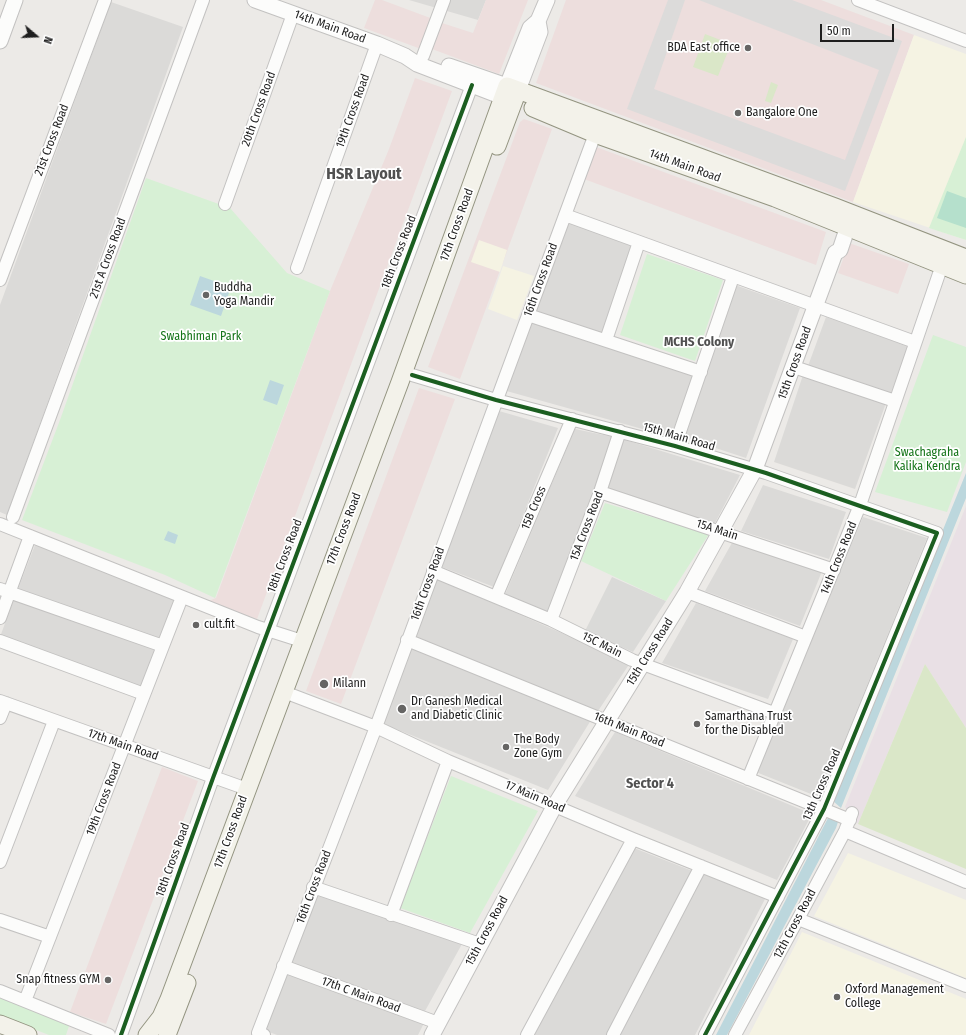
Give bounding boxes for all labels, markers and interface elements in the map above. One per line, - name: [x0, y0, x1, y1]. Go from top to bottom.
- street label: 14th Main Road: [292, 7, 368, 47]
- north arrow: [16, 16, 56, 56]
- scale bar: [822, 16, 896, 42]
- text: 50 m: [827, 24, 851, 38]
- text: N: [41, 35, 55, 45]
- place label: BDA East office: [667, 41, 740, 55]
- marker: BDA East office: [743, 43, 753, 53]
- street label: 20th Cross Road: [239, 70, 279, 148]
- street label: 19th Cross Road: [333, 72, 373, 150]
- street label: 21st Cross Road: [32, 102, 72, 178]
- place label: Bangalore One: [746, 106, 818, 120]
- marker: Bangalore One: [733, 108, 743, 118]
- street label: 14th Main Road: [647, 146, 723, 186]
- district label: HSR Layout: [326, 165, 402, 185]
- street label: 17th Cross Road: [437, 187, 477, 263]
- street label: 18th Cross Road: [378, 213, 420, 291]
- street label: 21st A Cross Road: [87, 216, 129, 300]
- street label: 16th Cross Road: [521, 241, 561, 319]
- place label: Buddha Yoga Mandir: [214, 281, 274, 309]
- marker: Buddha Yoga Mandir: [201, 290, 211, 300]
- street label: 15th Cross Road: [775, 324, 815, 402]
- park label: Swabhiman Park: [161, 330, 241, 344]
- district label: MCHS Colony: [664, 334, 734, 350]
- street label: 15th Main Road: [641, 420, 717, 454]
- park label: Swachagraha Kalika Kendra: [894, 446, 960, 474]
- street label: 15B Cross: [518, 484, 550, 532]
- street label: 15A Cross Road: [567, 489, 607, 563]
- street label: 17th Cross Road: [324, 491, 364, 567]
- street label: 15A Main: [694, 516, 740, 544]
- street label: 18th Cross Road: [264, 517, 306, 595]
- street label: 14th Cross Road: [818, 519, 860, 597]
- street label: 16th Cross Road: [408, 545, 448, 623]
- street label: 15th Cross Road: [623, 616, 677, 688]
- place label: cult.fit: [204, 618, 235, 632]
- marker: cult.fit: [191, 620, 201, 630]
- street label: 15C Main: [580, 629, 624, 661]
- place label: Milann: [333, 677, 366, 691]
- marker: Milann: [318, 678, 330, 690]
- place label: Dr Ganesh Medical and Diabetic Clinic: [411, 695, 502, 723]
- marker: Dr Ganesh Medical and Diabetic Clinic: [396, 703, 408, 715]
- street label: 16th Main Road: [591, 709, 667, 751]
- place label: Samarthana Trust for the Disabled: [705, 710, 792, 738]
- marker: Samarthana Trust for the Disabled: [692, 719, 702, 729]
- street label: 17th Main Road: [86, 726, 160, 764]
- place label: The Body Zone Gym: [514, 733, 562, 761]
- marker: The Body Zone Gym: [501, 742, 511, 752]
- street label: 13th Cross Road: [800, 747, 844, 823]
- street label: 19th Cross Road: [83, 760, 125, 838]
- district label: Sector 4: [626, 776, 674, 792]
- street label: 17 Main Road: [503, 778, 567, 816]
- street label: 17th Cross Road: [211, 794, 251, 870]
- street label: 18th Cross Road: [153, 821, 193, 899]
- street label: 16th Cross Road: [293, 848, 335, 926]
- street label: 12th Cross Road: [771, 887, 819, 961]
- street label: 15th Cross Road: [463, 894, 511, 968]
- place label: Snap fitness GYM: [16, 973, 100, 987]
- street label: 17th C Main Road: [320, 974, 402, 1016]
- marker: Snap fitness GYM: [103, 975, 113, 985]
- place label: Oxford Management College: [845, 983, 944, 1011]
- marker: Oxford Management College: [832, 992, 842, 1002]

